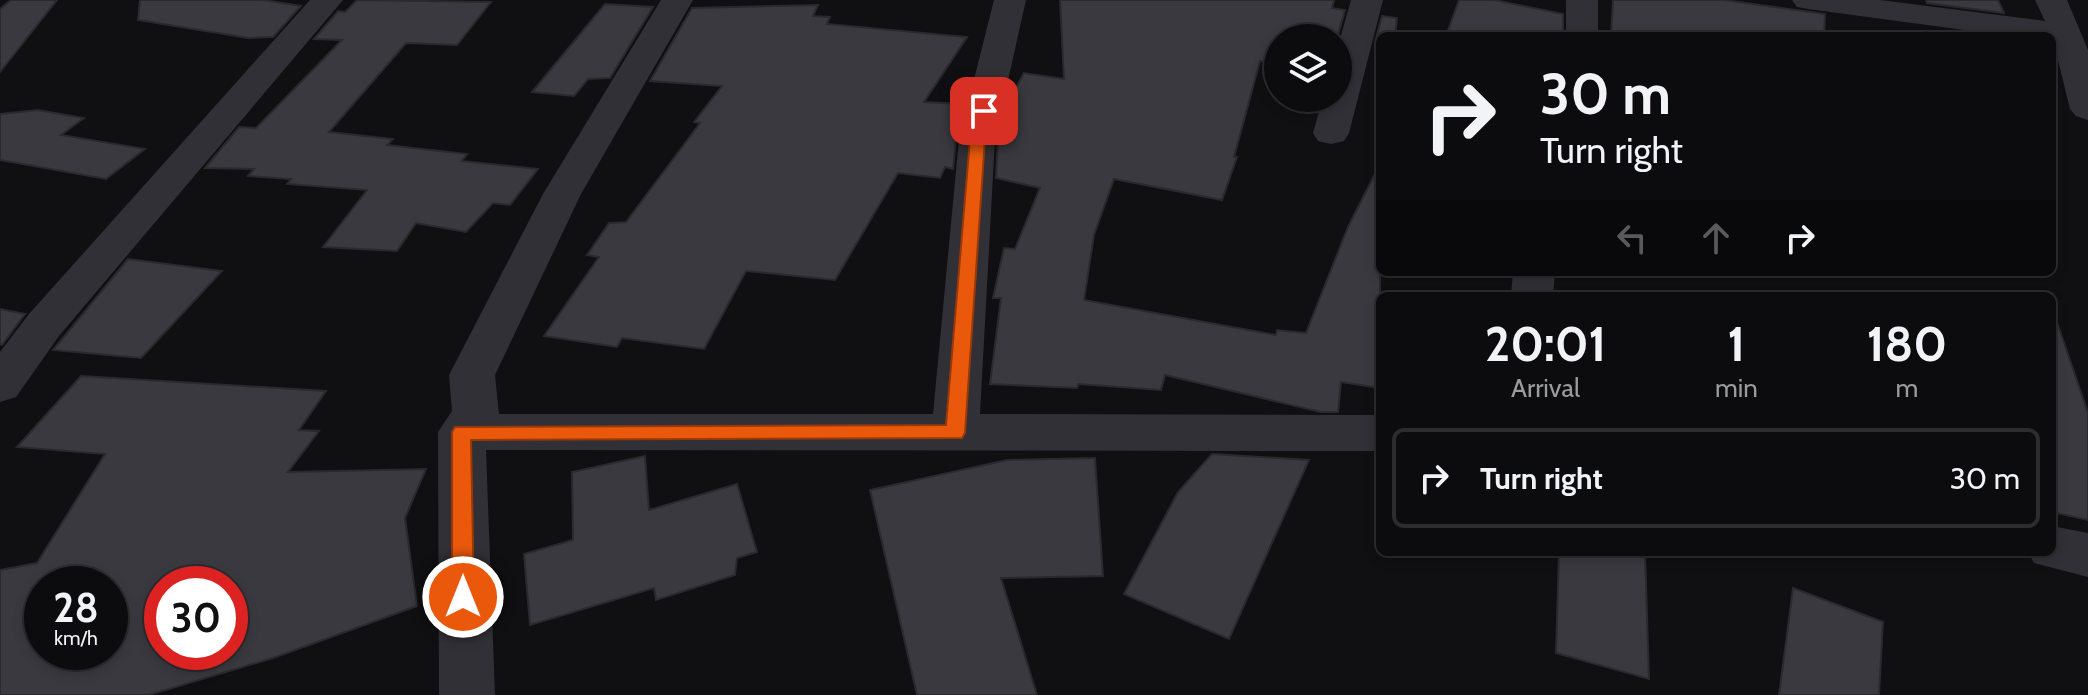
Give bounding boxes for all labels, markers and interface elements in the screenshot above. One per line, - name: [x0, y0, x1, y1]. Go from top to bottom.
- map controls: [1264, 24, 1352, 112]
- button: layers: [1264, 24, 1352, 112]
- text: 30 m: [1540, 60, 1671, 128]
- icon: right: [1408, 64, 1512, 168]
- pin: [950, 77, 1018, 145]
- icon: arrive: [962, 89, 1006, 133]
- text: Turn right: [1540, 128, 1683, 172]
- icon: left: [1610, 216, 1654, 260]
- icon: ahead: [1694, 216, 1738, 260]
- icon: right: [1778, 216, 1822, 260]
- text: 20:01: [1485, 315, 1606, 373]
- text: 1: [1728, 315, 1745, 373]
- text: 180: [1867, 315, 1947, 373]
- text: Arrival: [1511, 372, 1580, 404]
- text: min: [1715, 372, 1758, 404]
- text: m: [1896, 372, 1918, 404]
- icon: right: [1412, 456, 1456, 500]
- text: Turn right: [1480, 460, 1603, 497]
- text: 30 m: [1950, 460, 2020, 497]
- position arrow: [421, 555, 505, 639]
- speed limit sign: 30: [144, 566, 248, 670]
- text: 28: [53, 583, 99, 632]
- text: km/h: [54, 626, 98, 650]

